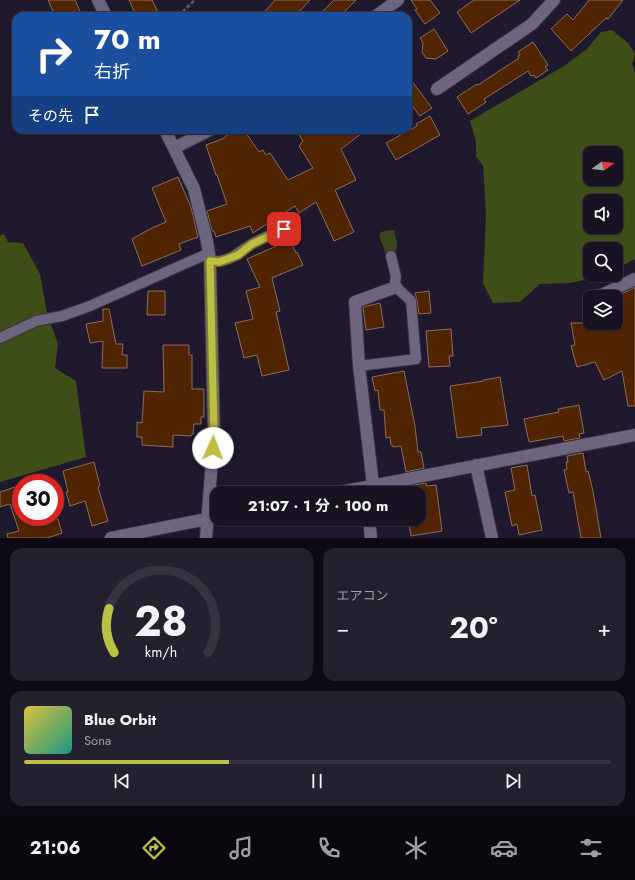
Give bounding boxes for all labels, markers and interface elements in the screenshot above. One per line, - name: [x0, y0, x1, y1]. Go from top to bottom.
- text: 70 m: [94, 19, 161, 60]
- icon: right: [28, 28, 80, 80]
- text: 右折: [94, 59, 130, 85]
- icon: arrive: [81, 104, 103, 126]
- text: その先: [28, 105, 73, 127]
- north arrow: [583, 146, 623, 186]
- map controls: [583, 146, 623, 330]
- button: sound: [583, 194, 623, 234]
- pin: [267, 212, 301, 246]
- icon: arrive: [273, 218, 295, 240]
- button: search: [583, 242, 623, 282]
- button: layers: [583, 290, 623, 330]
- position arrow: [192, 427, 234, 469]
- speed limit sign: 30: [12, 474, 64, 526]
- text: 21:07 · 1 分 · 100 m: [248, 495, 388, 517]
- text: エアコン: [337, 586, 389, 605]
- text: 28: [135, 590, 188, 651]
- text: 20°: [449, 606, 498, 649]
- text: −: [337, 612, 349, 644]
- text: +: [597, 612, 611, 644]
- text: km/h: [145, 641, 177, 661]
- text: Blue Orbit: [84, 709, 156, 731]
- text: Sona: [84, 731, 111, 750]
- icon: previous: [111, 770, 133, 792]
- icon: pause: [306, 770, 328, 792]
- icon: next: [502, 770, 524, 792]
- icon: directions: [140, 834, 168, 862]
- icon: music: [227, 834, 255, 862]
- icon: phone: [315, 834, 343, 862]
- icon: climate: [402, 834, 430, 862]
- icon: car: [490, 834, 518, 862]
- icon: filters: [577, 834, 605, 862]
- text: 21:06: [30, 835, 80, 861]

